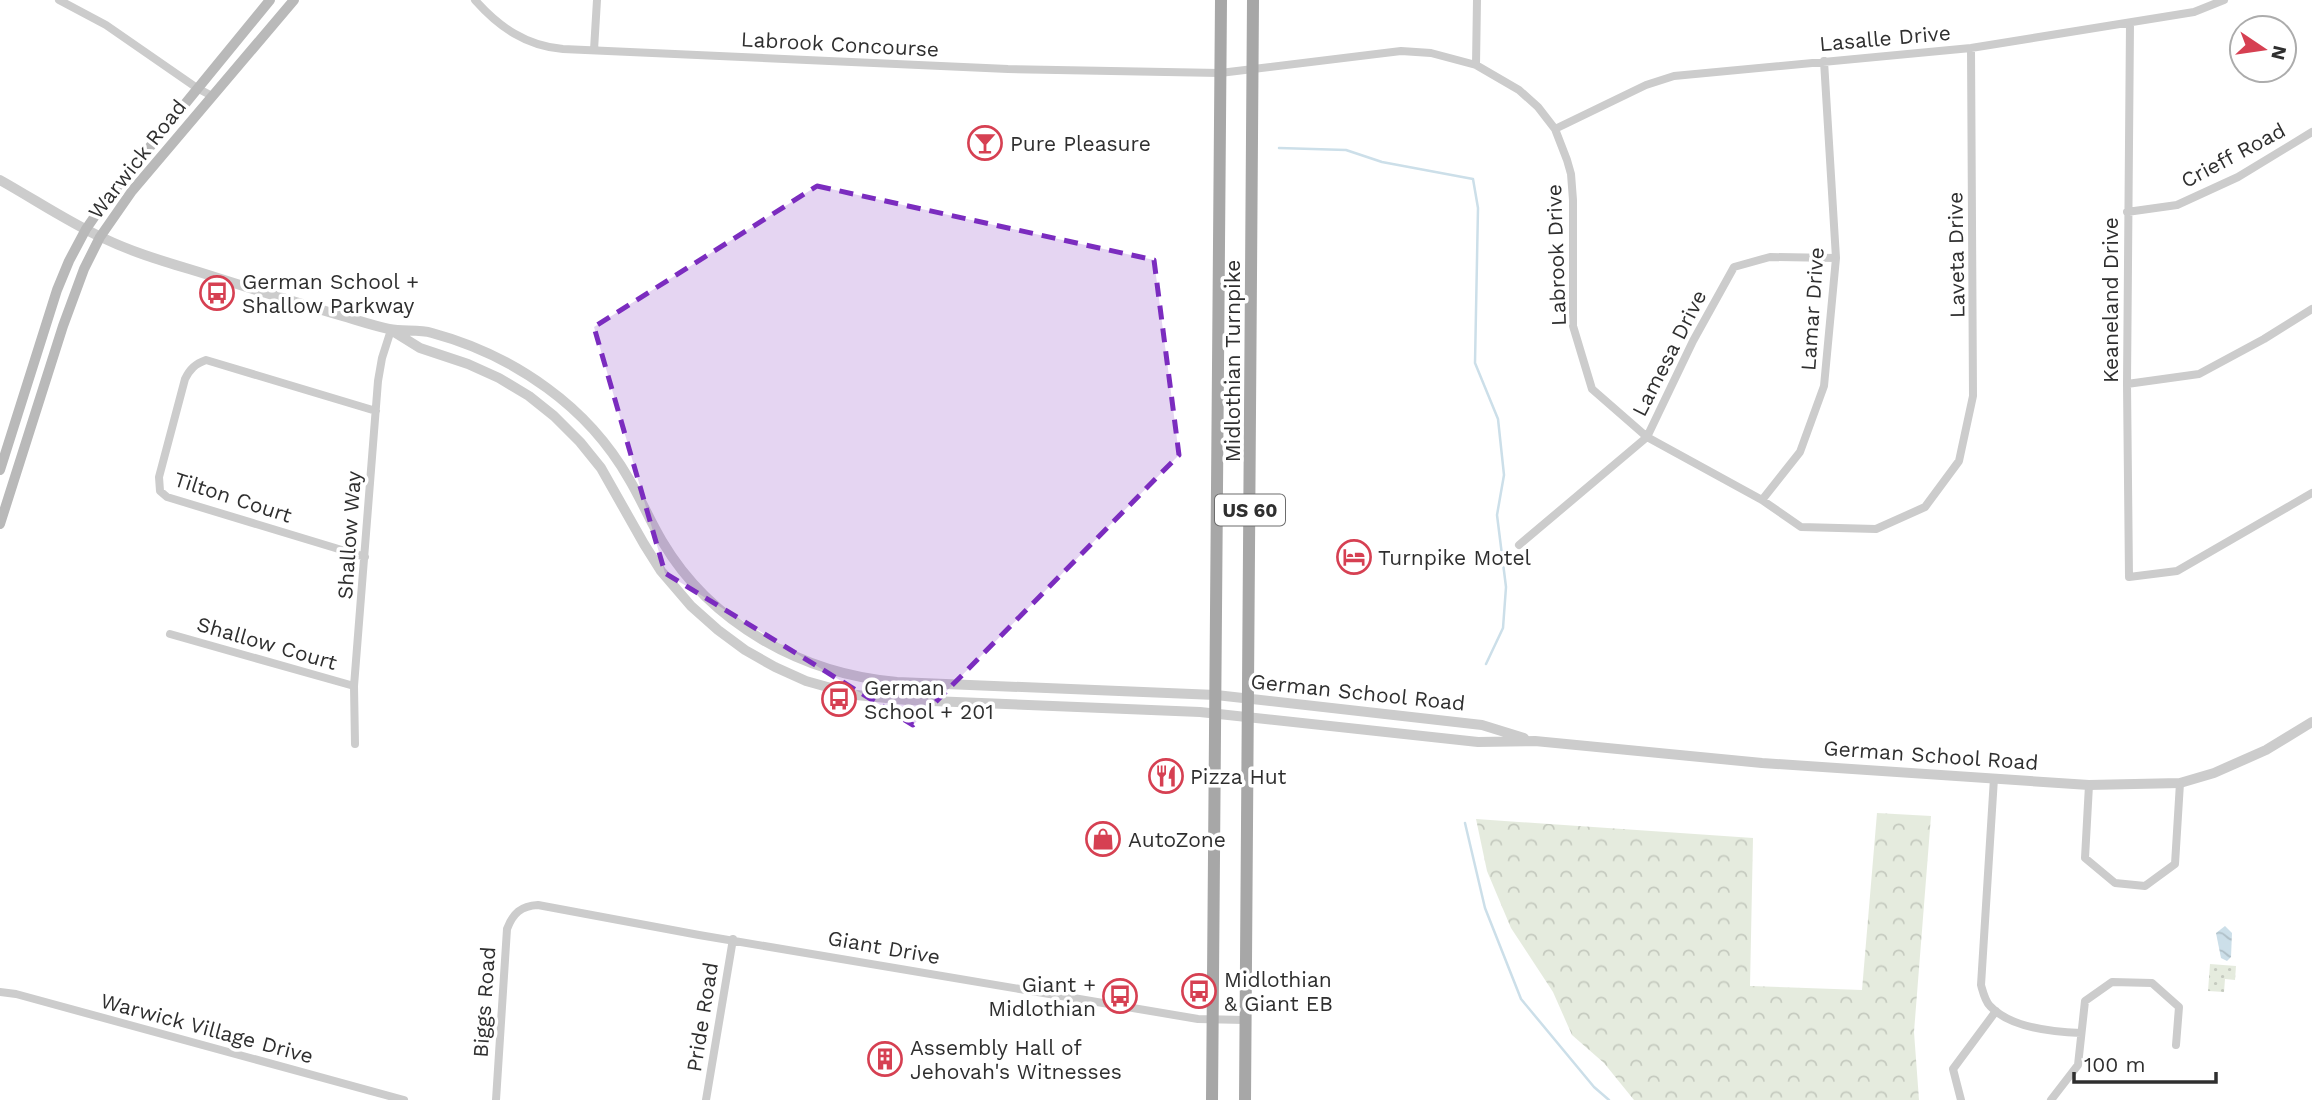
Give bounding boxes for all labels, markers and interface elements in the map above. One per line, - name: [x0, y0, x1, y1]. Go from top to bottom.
- north arrow: [2228, 14, 2298, 84]
- street label: Lasalle Drive: [1818, 20, 1952, 56]
- street label: Labrook Concourse: [740, 26, 940, 62]
- text: N: [2266, 43, 2292, 62]
- street label: Warwick Road: [83, 94, 191, 224]
- street label: Crieff Road: [2177, 117, 2289, 193]
- bar icon: Pure Pleasure: [966, 124, 1004, 162]
- place label: Pure Pleasure: [1010, 131, 1151, 156]
- street label: Labrook Drive: [1541, 184, 1571, 326]
- street label: Laveta Drive: [1942, 192, 1970, 318]
- street label: Keaneland Drive: [2098, 217, 2123, 383]
- street label: Lamar Drive: [1795, 246, 1829, 372]
- street label: Midlothian Turnpike: [1220, 260, 1245, 462]
- place label: German School + Shallow Parkway: [242, 269, 419, 318]
- bus stop icon: German School + Shallow Parkway: [198, 274, 236, 312]
- street label: Lamesa Drive: [1626, 286, 1712, 420]
- street label: Tilton Court: [171, 466, 295, 528]
- street label: Shallow Way: [332, 470, 366, 600]
- road number: US 60: [1215, 495, 1285, 526]
- hotel icon: Turnpike Motel: [1335, 538, 1373, 576]
- place label: Turnpike Motel: [1378, 545, 1531, 570]
- street label: Shallow Court: [194, 611, 340, 675]
- street label: German School Road: [1250, 668, 1466, 716]
- place label: German School + 201: [864, 675, 994, 724]
- bus stop icon: German School + 201: [820, 680, 858, 718]
- street label: German School Road: [1823, 735, 2039, 775]
- restaurant icon: Pizza Hut: [1147, 757, 1185, 795]
- place label: Pizza Hut: [1190, 764, 1287, 789]
- shop icon: AutoZone: [1084, 820, 1122, 858]
- place label: AutoZone: [1128, 827, 1226, 852]
- street label: Giant Drive: [826, 925, 942, 969]
- street label: Biggs Road: [468, 946, 500, 1058]
- street label: Pride Road: [681, 960, 723, 1074]
- place label: Midlothian & Giant EB: [1224, 967, 1333, 1016]
- place label: Giant + Midlothian: [988, 972, 1096, 1021]
- bus stop icon: Midlothian & Giant EB: [1180, 972, 1218, 1010]
- bus stop icon: Giant + Midlothian: [1101, 977, 1139, 1015]
- street label: Warwick Village Drive: [98, 988, 316, 1068]
- place label: Assembly Hall of Jehovah's Witnesses: [910, 1035, 1122, 1084]
- building icon: Assembly Hall of Jehovah's Witnesses: [866, 1040, 904, 1078]
- scale bar: [2074, 1040, 2216, 1084]
- text: 100 m: [2084, 1052, 2146, 1077]

